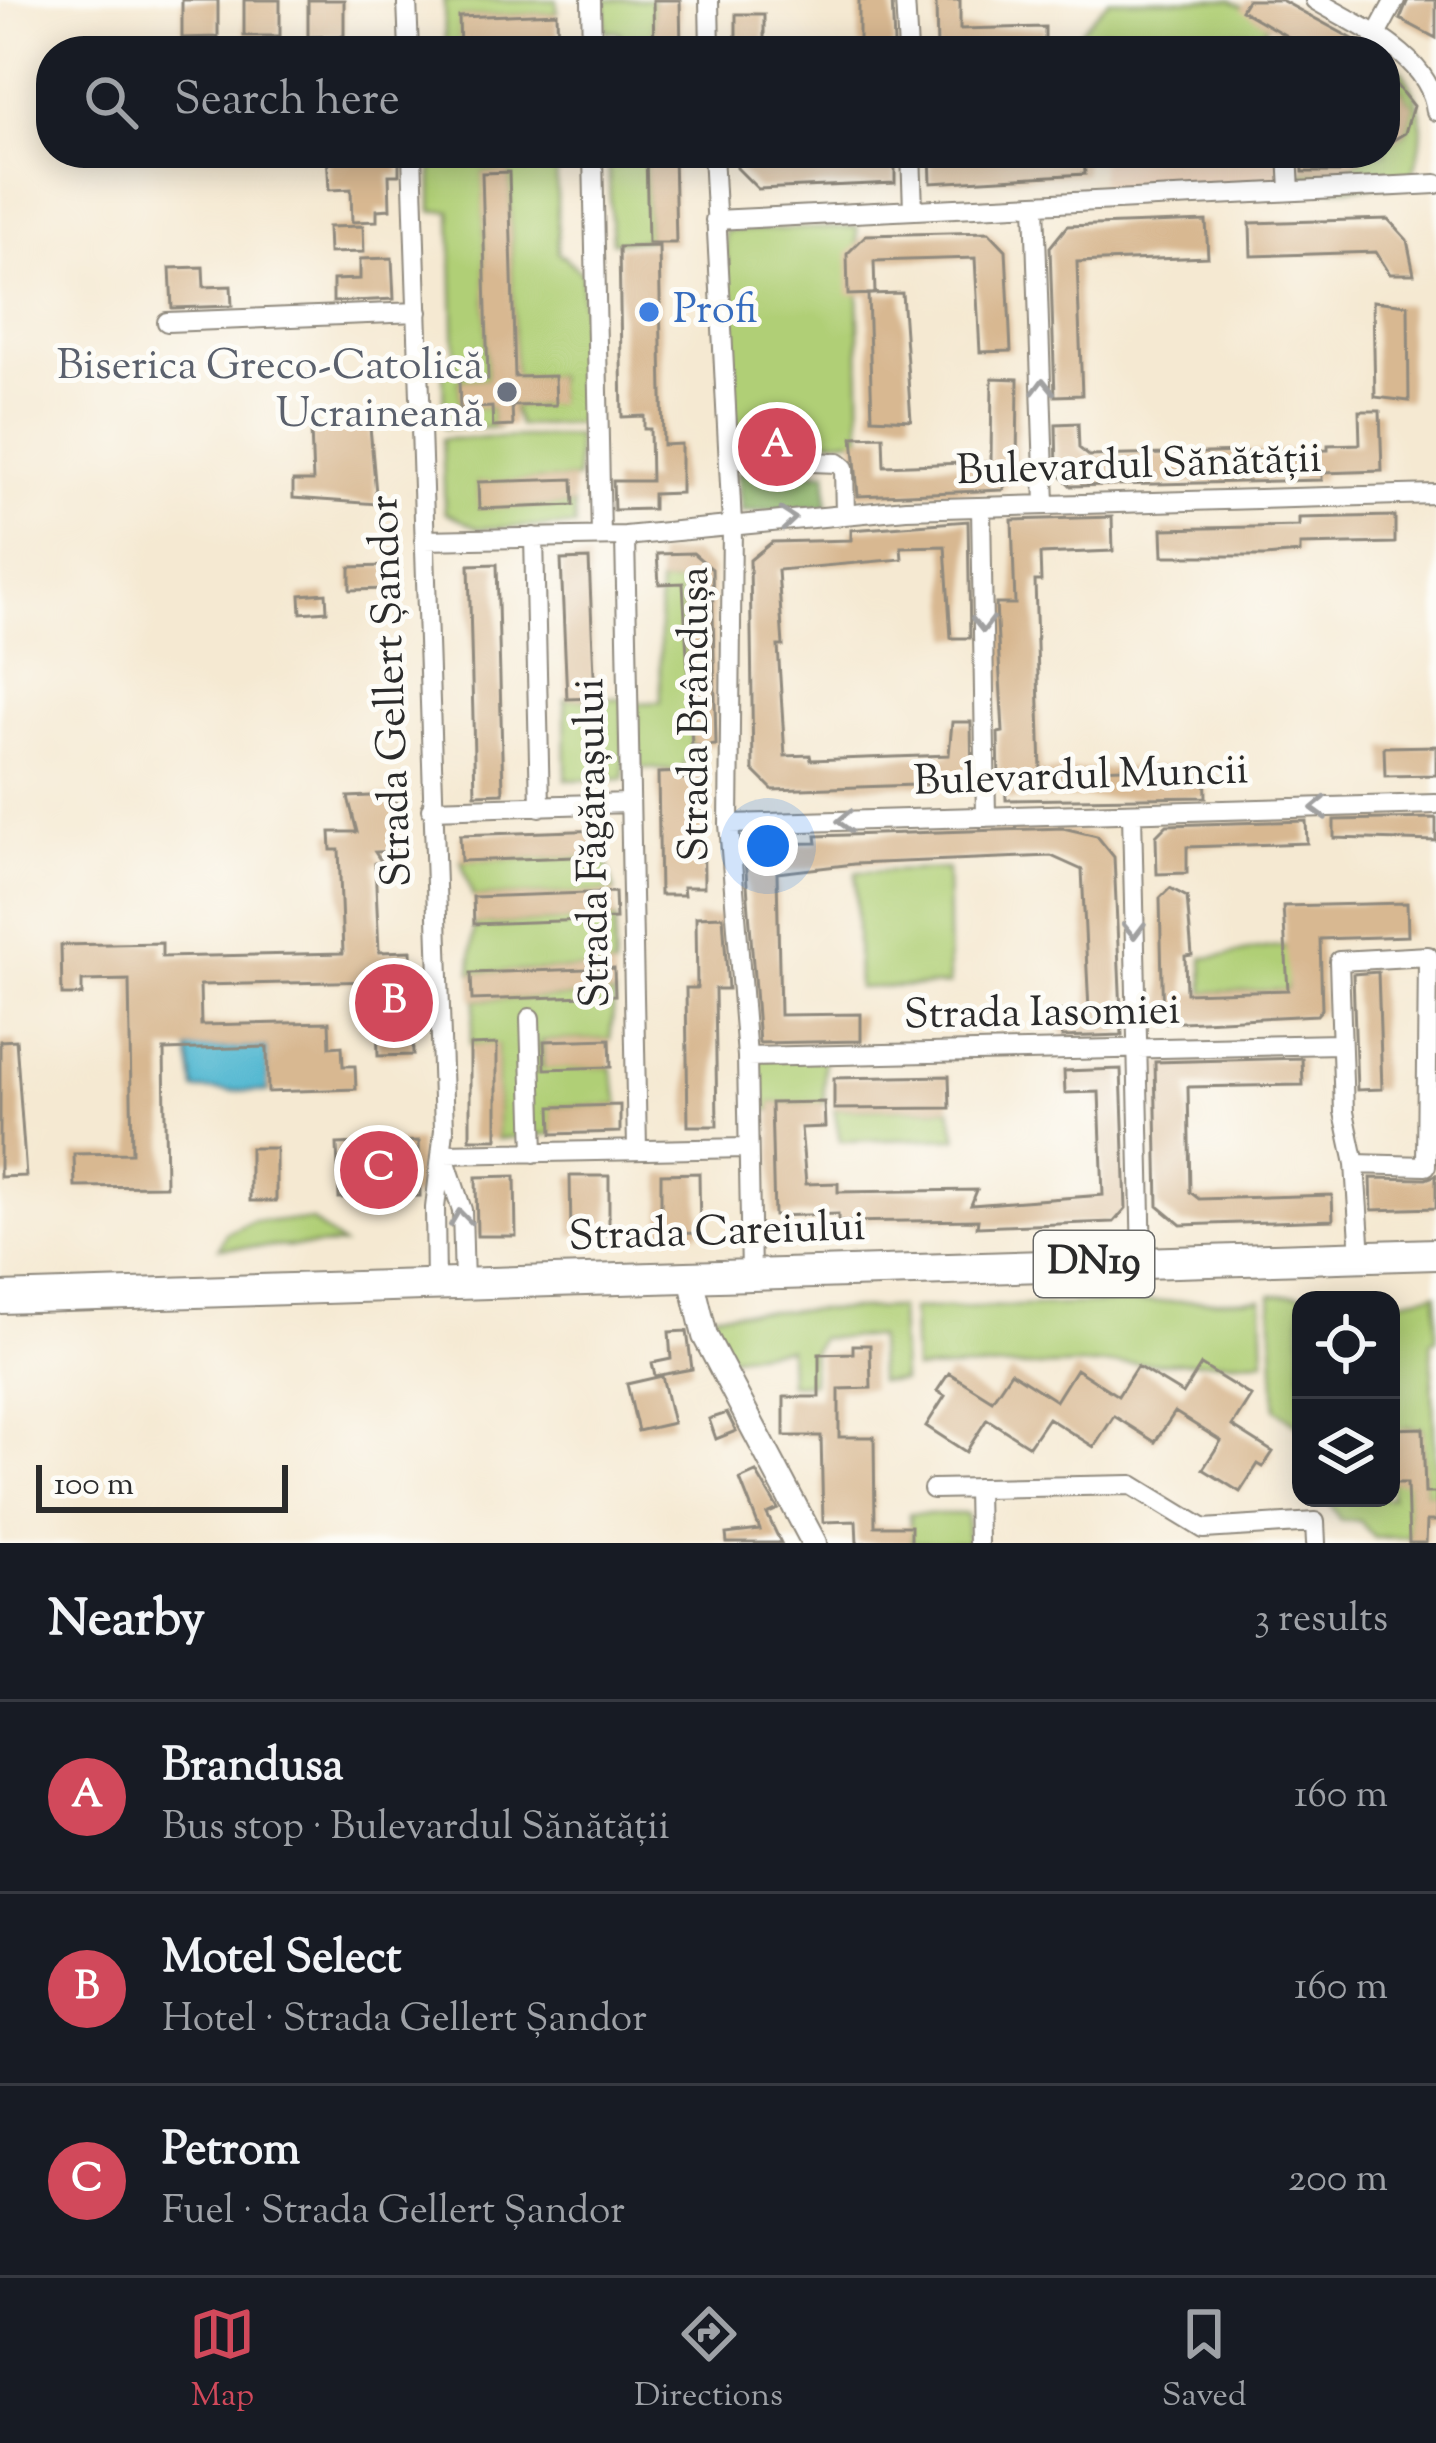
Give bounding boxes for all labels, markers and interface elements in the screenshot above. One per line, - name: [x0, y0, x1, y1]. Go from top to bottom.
- search box: [36, 36, 1400, 168]
- icon: search: [78, 69, 144, 135]
- text: Search here: [174, 70, 400, 135]
- place label: Profi: [673, 282, 758, 342]
- marker: Profi: [636, 299, 662, 325]
- place label: Biserica Greco-Catolică Ucraineană: [57, 338, 483, 446]
- one-way arrow: [1030, 377, 1056, 396]
- marker: Biserica Greco-Catolică Ucraineană: [494, 379, 520, 405]
- pin: A: [738, 402, 816, 492]
- street label: Bulevardul Sănătății: [955, 431, 1323, 503]
- street label: Strada Gellert Șandor: [356, 494, 430, 888]
- one-way arrow: [779, 507, 798, 532]
- street label: Strada Brândușa: [667, 566, 727, 862]
- one-way arrow: [970, 616, 996, 634]
- street label: Strada Făgărașului: [562, 678, 628, 1008]
- street label: Bulevardul Muncii: [913, 742, 1249, 814]
- one-way arrow: [1309, 794, 1328, 820]
- one-way arrow: [835, 808, 854, 834]
- your location: [738, 816, 798, 876]
- one-way arrow: [1121, 921, 1147, 940]
- pin: B: [355, 958, 433, 1048]
- street label: Strada Iasomiei: [903, 983, 1181, 1047]
- pin: C: [340, 1125, 418, 1215]
- street label: Strada Careiului: [568, 1199, 866, 1269]
- one-way arrow: [448, 1208, 474, 1228]
- road number: DN19: [1034, 1231, 1154, 1297]
- map controls: [1292, 1291, 1400, 1507]
- button: locate: [1292, 1291, 1400, 1399]
- button: layers: [1292, 1399, 1400, 1507]
- scale bar: [36, 1459, 288, 1512]
- text: 100 m: [54, 1462, 134, 1510]
- text: Nearby: [48, 1585, 205, 1658]
- text: 3 results: [1254, 1593, 1388, 1649]
- text: Brandusa: [162, 1736, 343, 1801]
- text: A: [71, 1769, 103, 1825]
- text: 160 m: [1294, 1769, 1388, 1825]
- text: Bus stop · Bulevardul Sănătății: [162, 1801, 670, 1857]
- text: Motel Select: [162, 1928, 402, 1993]
- text: B: [75, 1961, 99, 2017]
- text: 160 m: [1294, 1961, 1388, 2017]
- text: Hotel · Strada Gellert Șandor: [162, 1993, 647, 2049]
- text: Petrom: [162, 2120, 300, 2185]
- text: C: [71, 2153, 103, 2209]
- text: 200 m: [1288, 2153, 1388, 2209]
- text: Fuel · Strada Gellert Șandor: [162, 2185, 625, 2241]
- tab: Map: [189, 2301, 255, 2421]
- tab: Directions: [634, 2301, 783, 2421]
- tab: Saved: [1162, 2301, 1247, 2421]

